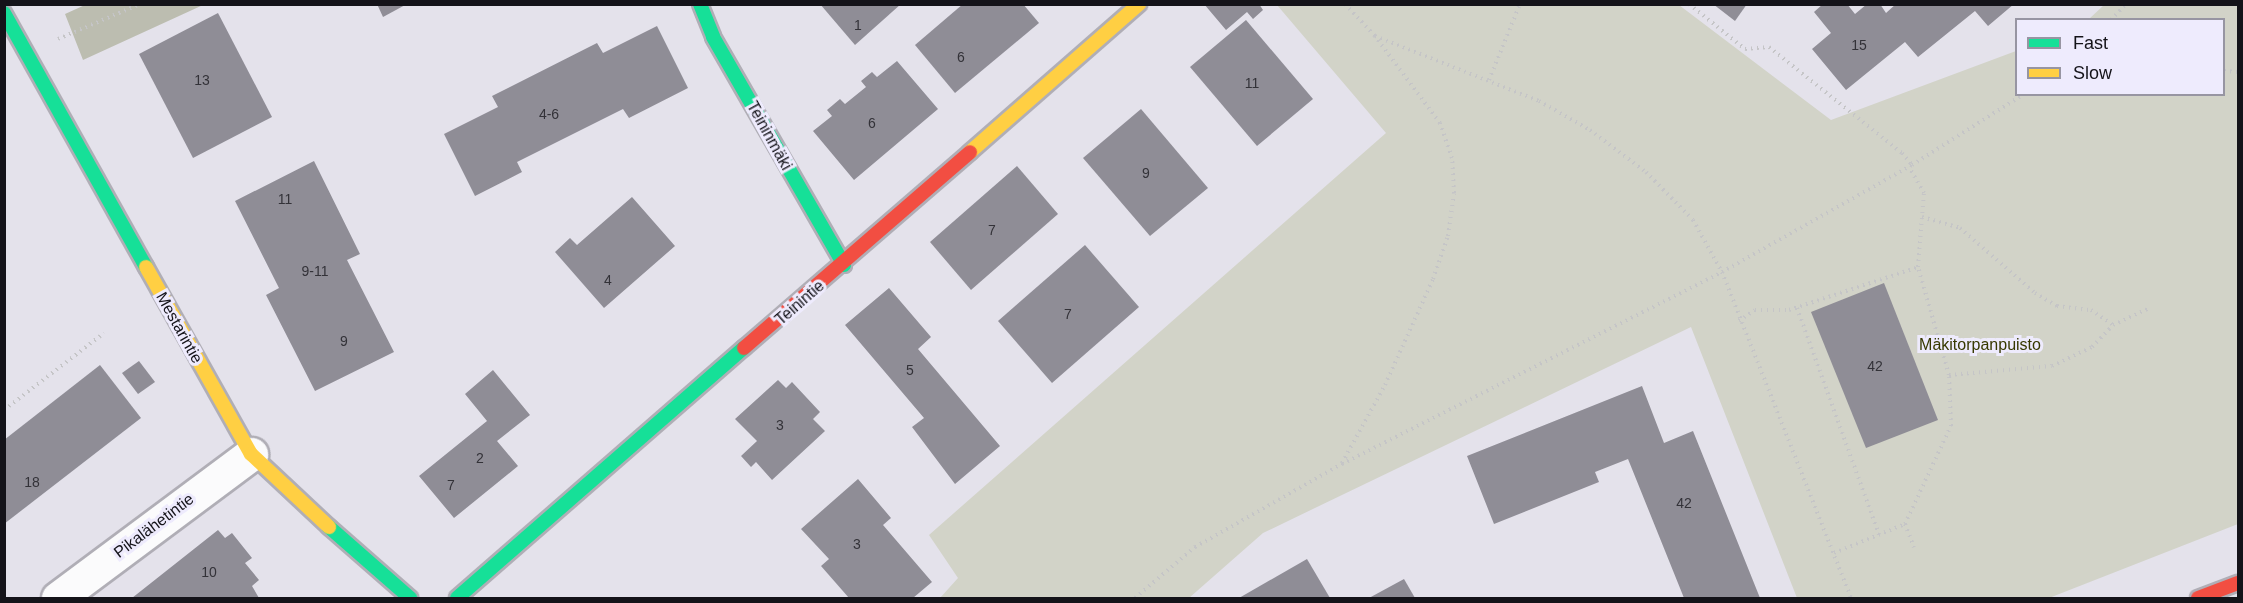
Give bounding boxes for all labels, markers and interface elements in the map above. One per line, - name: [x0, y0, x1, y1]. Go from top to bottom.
- house number: 1: [854, 17, 862, 33]
- legend: [2015, 18, 2225, 96]
- text: Fast: [2073, 33, 2108, 53]
- house number: 15: [1851, 37, 1867, 53]
- house number: 6: [957, 49, 965, 65]
- text: Slow: [2073, 63, 2112, 83]
- house number: 13: [194, 72, 210, 88]
- house number: 11: [1245, 75, 1259, 91]
- street label: Teininmäki: [742, 98, 796, 174]
- house number: 4-6: [539, 106, 559, 122]
- house number: 6: [868, 115, 876, 131]
- house number: 9: [1142, 165, 1150, 181]
- house number: 11: [278, 191, 292, 207]
- house number: 7: [988, 222, 996, 238]
- house number: 9-11: [302, 263, 328, 279]
- house number: 4: [604, 272, 612, 288]
- street label: Teinintie: [772, 276, 828, 330]
- street label: Mestarintie: [152, 289, 206, 367]
- house number: 7: [1064, 306, 1072, 322]
- house number: 9: [340, 333, 348, 349]
- park label: Mäkitorpanpuisto: [1919, 335, 2041, 355]
- house number: 42: [1867, 358, 1883, 374]
- house number: 5: [906, 362, 914, 378]
- house number: 3: [776, 417, 784, 433]
- house number: 2: [476, 450, 484, 466]
- house number: 18: [24, 474, 40, 490]
- house number: 7: [447, 477, 455, 493]
- street label: Pikalähetintie: [110, 490, 198, 562]
- house number: 42: [1676, 495, 1692, 511]
- house number: 3: [853, 536, 861, 552]
- house number: 10: [201, 564, 217, 580]

